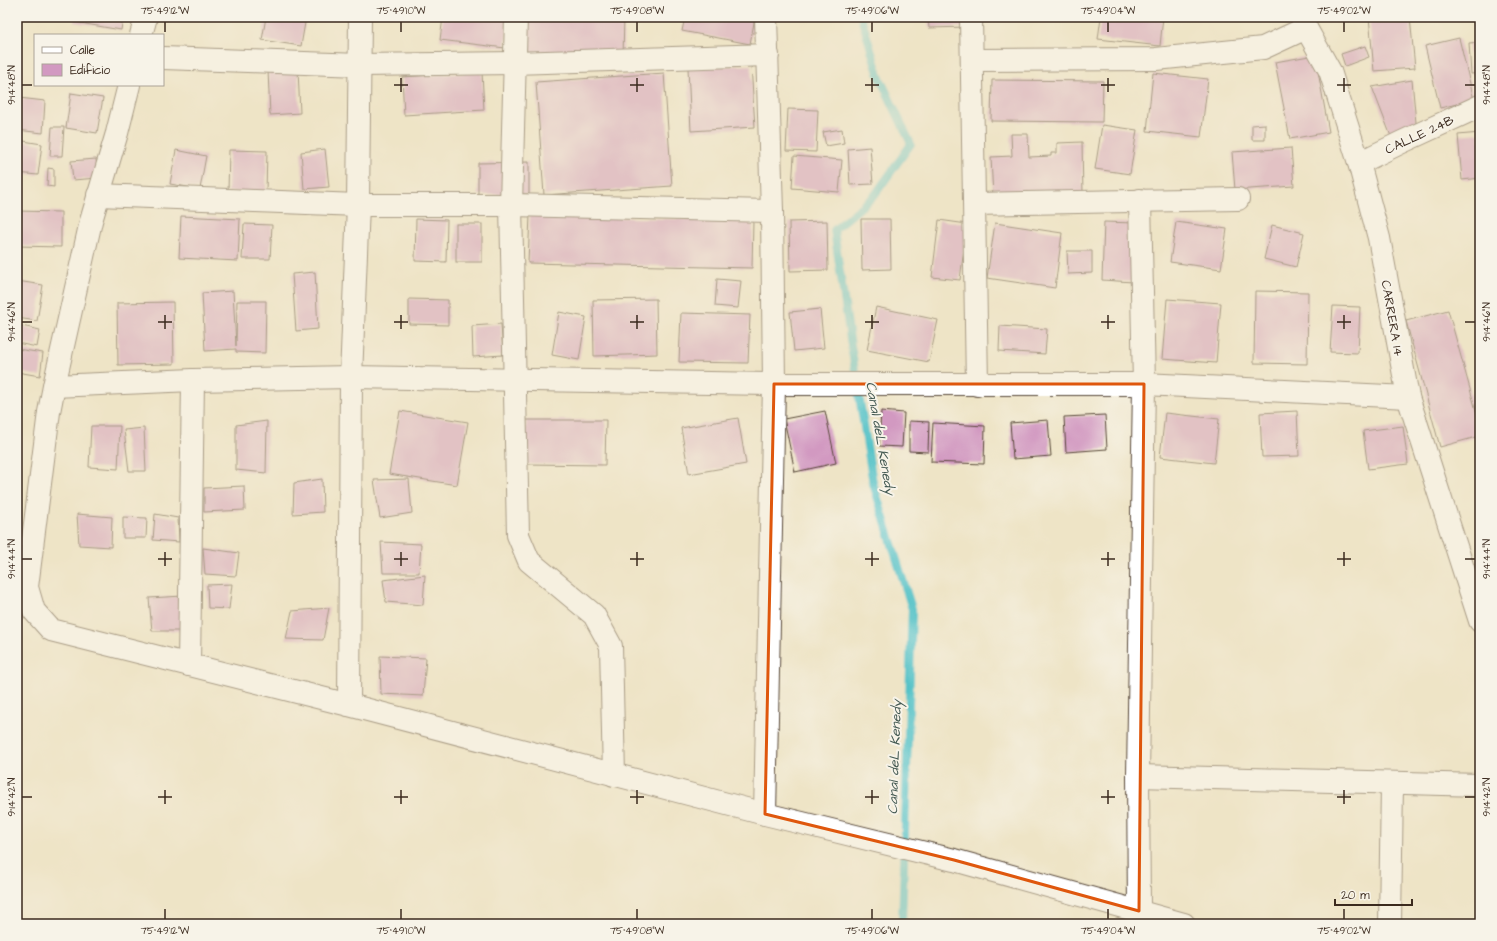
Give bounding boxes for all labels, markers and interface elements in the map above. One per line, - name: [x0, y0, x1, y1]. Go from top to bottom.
- text: 75°49'12"W: [141, 4, 190, 18]
- text: 75°49'10"W: [377, 4, 426, 18]
- text: 75°49'08"W: [610, 4, 665, 18]
- text: 75°49'06"W: [845, 4, 900, 18]
- text: 75°49'04"W: [1081, 4, 1136, 18]
- text: 75°49'02"W: [1317, 4, 1371, 18]
- legend: [34, 34, 164, 86]
- text: Calle: [70, 42, 95, 59]
- text: Edificio: [70, 62, 110, 79]
- text: 9°14'48"N: [5, 65, 19, 105]
- text: 9°14'48"N: [1480, 65, 1494, 105]
- street label: CALLE 24B: [1382, 111, 1457, 159]
- street label: CARRERA 14: [1376, 279, 1408, 358]
- text: 9°14'46"N: [5, 302, 19, 342]
- text: 9°14'46"N: [1480, 302, 1494, 342]
- water label: Canal deL Kenedy: [860, 380, 900, 498]
- text: 9°14'44"N: [5, 539, 19, 579]
- text: 9°14'44"N: [1480, 539, 1494, 579]
- water label: Canal deL Kenedy: [883, 698, 907, 815]
- text: 9°14'42"N: [5, 778, 19, 816]
- text: 9°14'42"N: [1480, 778, 1494, 816]
- scale bar: [1335, 881, 1412, 907]
- text: 20 m: [1341, 887, 1370, 904]
- text: 75°49'12"W: [141, 924, 190, 938]
- text: 75°49'10"W: [377, 924, 426, 938]
- text: 75°49'08"W: [610, 924, 665, 938]
- text: 75°49'06"W: [845, 924, 900, 938]
- text: 75°49'04"W: [1081, 924, 1136, 938]
- text: 75°49'02"W: [1317, 924, 1371, 938]

